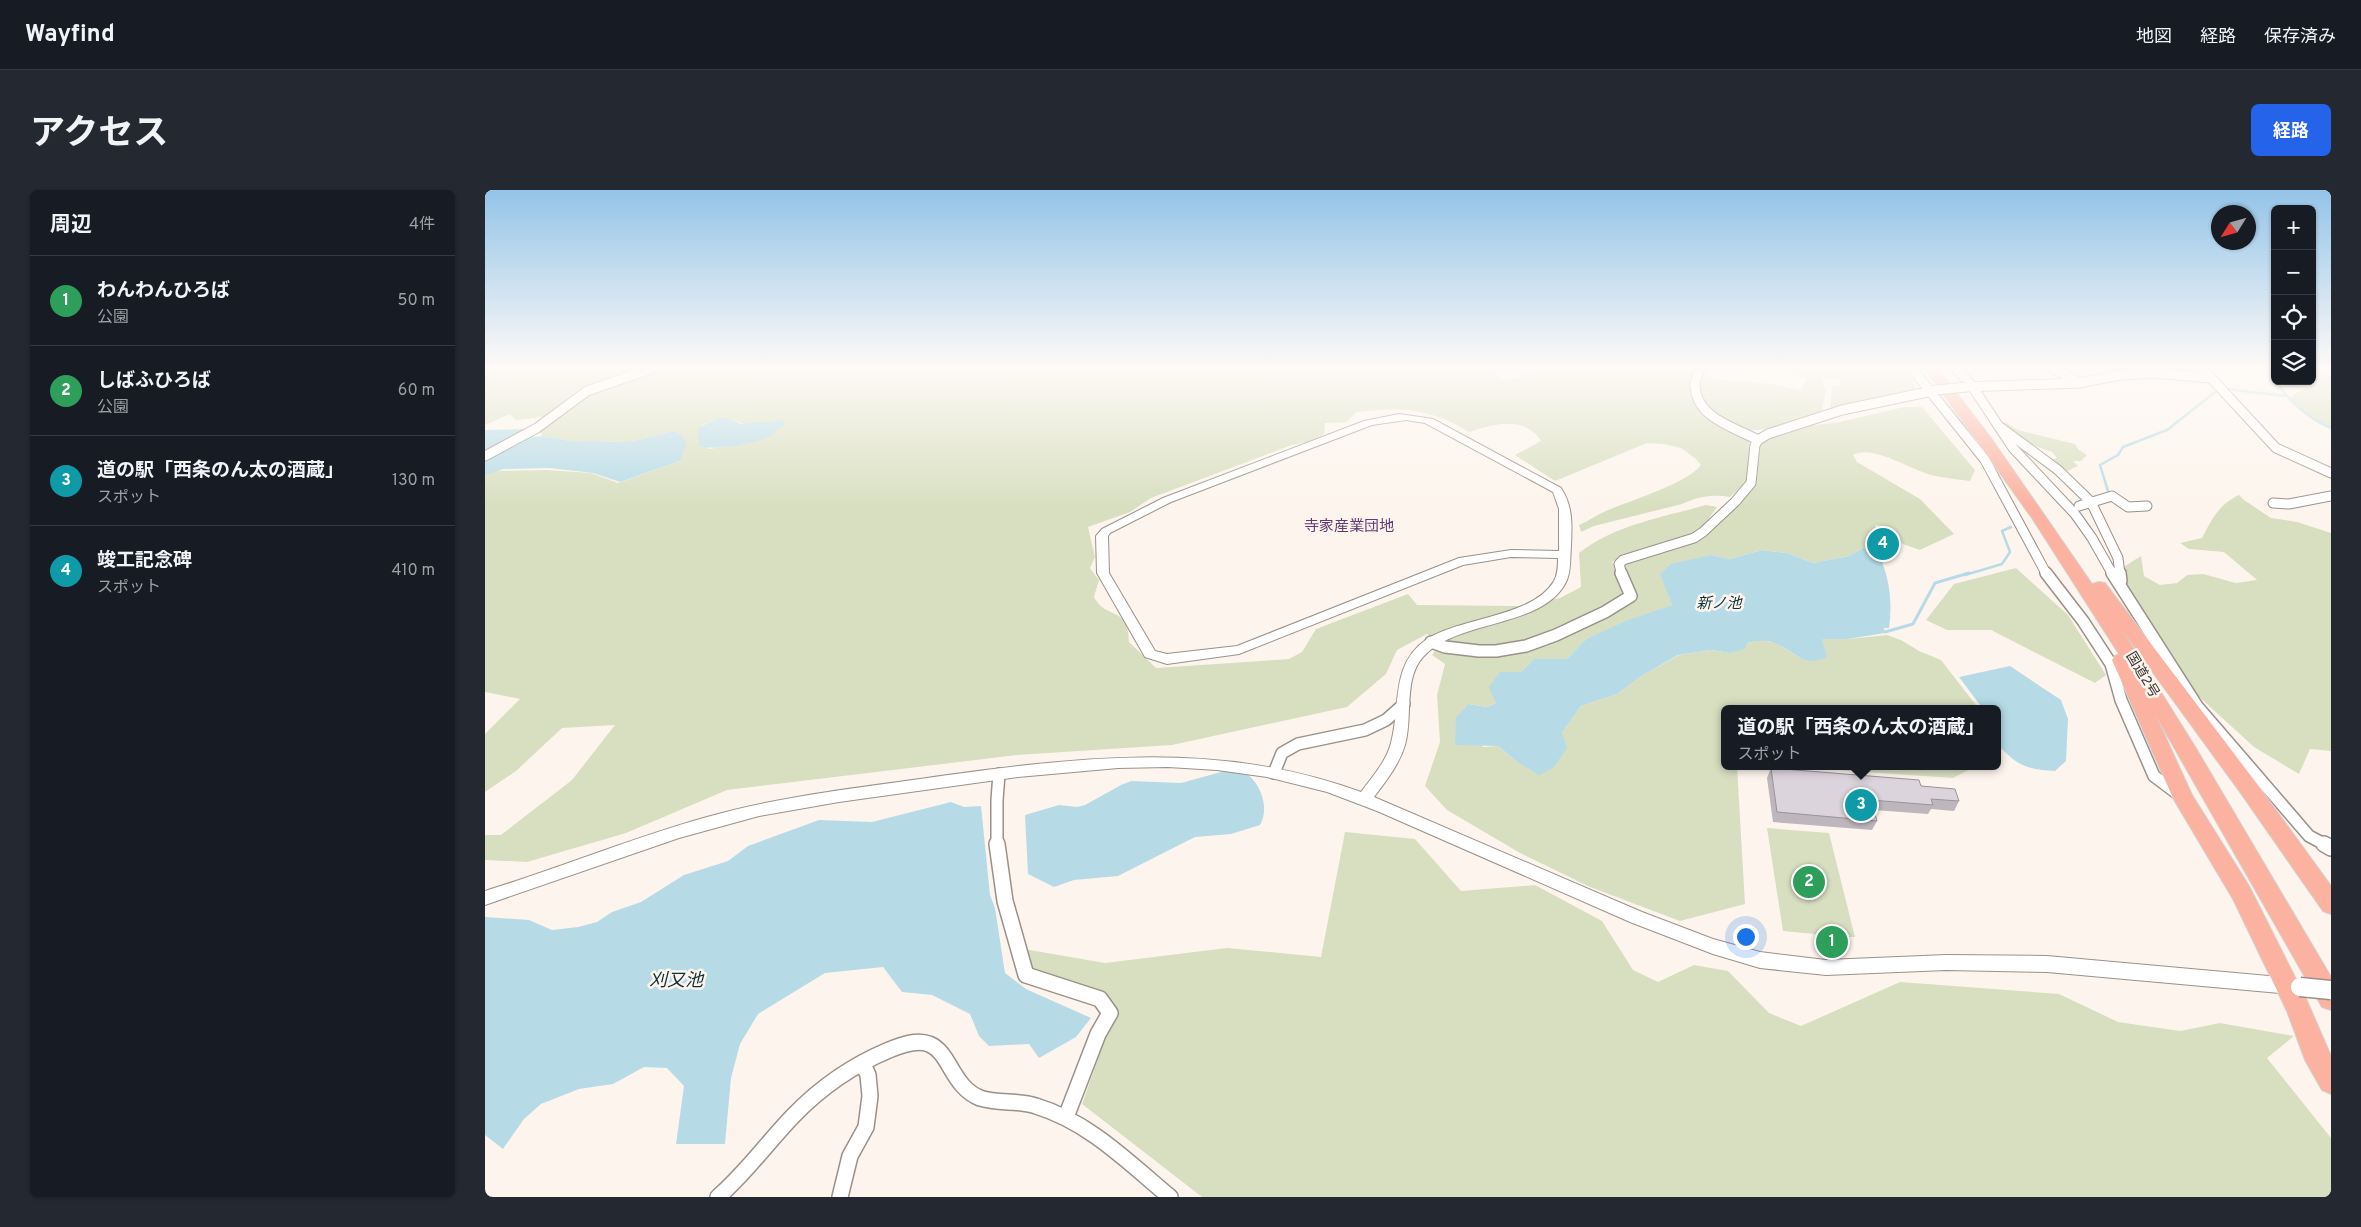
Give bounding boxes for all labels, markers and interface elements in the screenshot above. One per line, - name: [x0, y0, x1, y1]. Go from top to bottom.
- text: Wayfind: [25, 20, 115, 50]
- text: 地図: [2136, 26, 2172, 49]
- text: 経路: [2200, 26, 2236, 49]
- text: 保存済み: [2264, 26, 2336, 49]
- button: 経路: [2251, 104, 2331, 156]
- text: アクセス: [30, 113, 168, 157]
- north arrow: [2211, 205, 2256, 250]
- map controls: [2271, 205, 2316, 385]
- button: +: [2271, 205, 2316, 250]
- text: 周辺: [50, 212, 92, 239]
- text: 4件: [409, 215, 435, 235]
- button: −: [2271, 250, 2316, 295]
- text: わんわんひろば: [97, 279, 230, 303]
- text: 1: [63, 291, 69, 311]
- text: 50 m: [398, 291, 435, 311]
- button: locate: [2271, 295, 2316, 340]
- text: 公園: [97, 308, 129, 328]
- button: layers: [2271, 340, 2316, 385]
- text: しばふひろば: [97, 369, 211, 393]
- text: 2: [61, 381, 71, 401]
- text: 60 m: [398, 381, 435, 401]
- text: 公園: [97, 398, 129, 418]
- text: 道の駅「西条のん太の酒蔵」: [97, 459, 344, 483]
- text: 3: [61, 471, 71, 491]
- text: 130 m: [392, 471, 435, 491]
- text: スポット: [97, 488, 161, 508]
- district label: 寺家産業団地: [1304, 518, 1394, 537]
- pin: 4: [1867, 525, 1899, 563]
- text: 竣工記念碑: [97, 549, 192, 573]
- text: 4: [61, 561, 71, 581]
- text: 410 m: [392, 561, 435, 581]
- text: スポット: [97, 578, 161, 598]
- water label: 新ノ池: [1696, 595, 1743, 614]
- street label: 国道2号: [2122, 649, 2162, 701]
- popup: [1721, 705, 2001, 770]
- text: 道の駅「西条のん太の酒蔵」: [1737, 716, 1985, 740]
- text: スポット: [1737, 745, 1802, 765]
- pin: 3: [1845, 786, 1877, 824]
- pin: 2: [1793, 863, 1825, 901]
- pin: 1: [1816, 923, 1848, 961]
- your location: [1733, 924, 1759, 950]
- water label: 刈又池: [649, 970, 705, 993]

